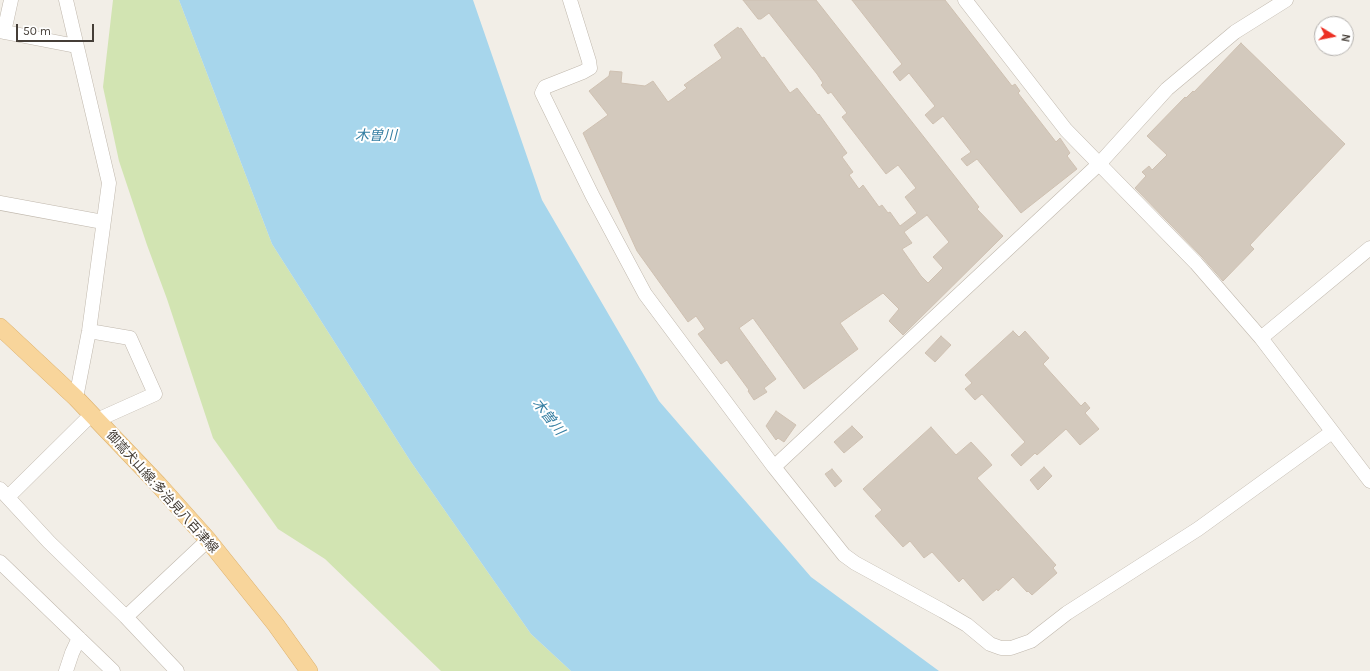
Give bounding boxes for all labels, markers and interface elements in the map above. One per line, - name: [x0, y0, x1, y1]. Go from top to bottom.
- scale bar: [18, 16, 96, 42]
- north arrow: [1314, 16, 1354, 56]
- text: 50 m: [23, 24, 51, 38]
- text: N: [1338, 33, 1352, 43]
- water label: 木曽川: [355, 128, 397, 144]
- water label: 木曽川: [528, 395, 568, 439]
- street label: 御嵩犬山線;多治見八百津線: [103, 428, 221, 556]

